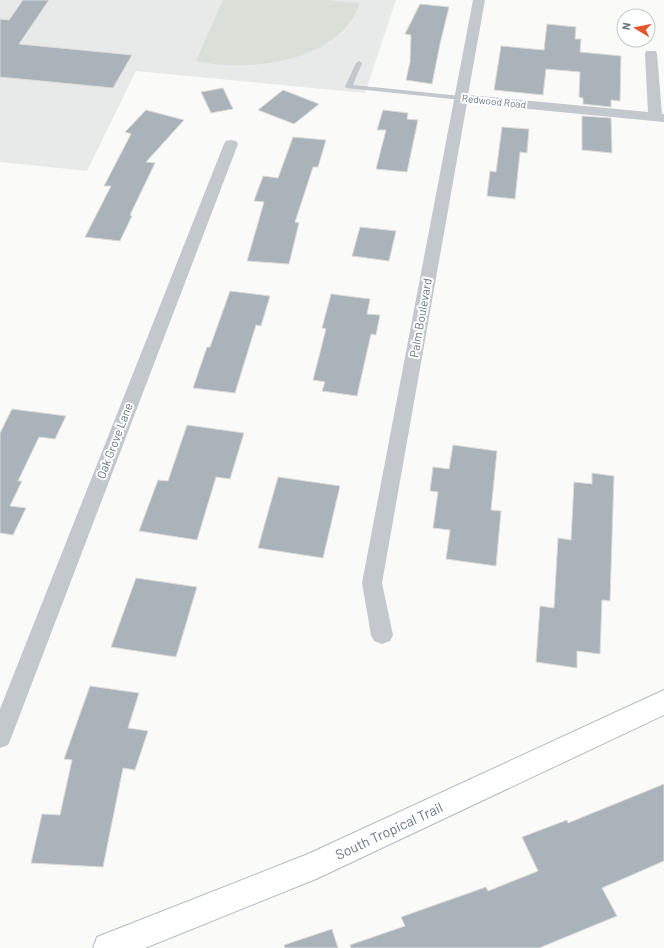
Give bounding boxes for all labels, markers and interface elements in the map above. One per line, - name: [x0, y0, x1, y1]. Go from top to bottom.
- north arrow: [616, 8, 656, 48]
- text: N: [619, 21, 633, 31]
- street label: Redwood Road: [461, 92, 527, 110]
- street label: Palm Boulevard: [406, 277, 434, 359]
- street label: Oak Grove Lane: [93, 401, 135, 480]
- street label: South Tropical Trail: [332, 798, 445, 863]

